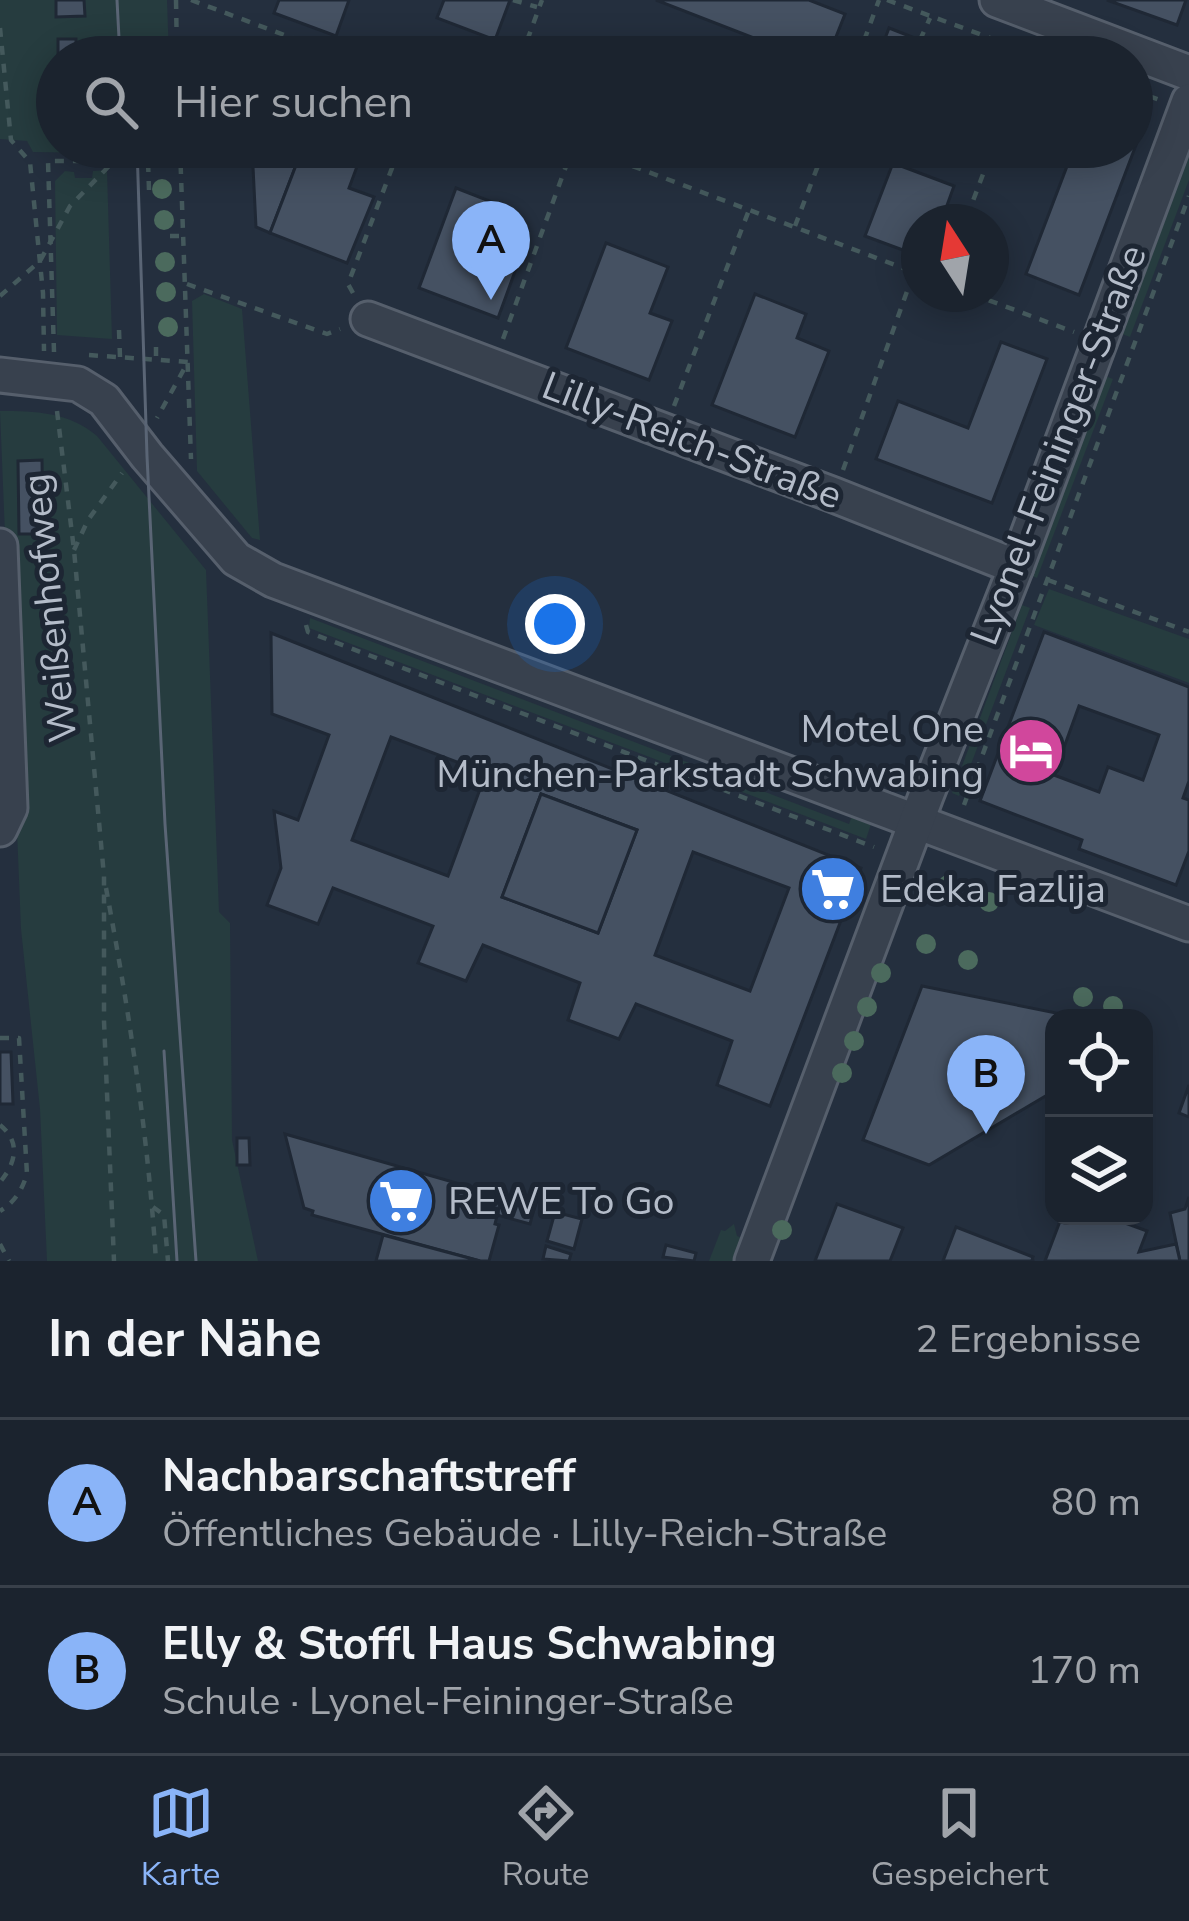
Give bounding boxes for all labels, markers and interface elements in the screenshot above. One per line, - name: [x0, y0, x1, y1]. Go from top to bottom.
- search box: [36, 36, 1153, 168]
- icon: search: [78, 69, 144, 135]
- text: Hier suchen: [174, 72, 413, 133]
- pin: A: [452, 201, 530, 300]
- north arrow: [901, 204, 1009, 312]
- street label: Lyonel-Feininger-Straße: [958, 237, 1160, 653]
- street label: Lilly-Reich-Straße: [535, 359, 849, 523]
- street label: Weißenhofweg: [10, 471, 90, 745]
- your location: [525, 594, 585, 654]
- place label: Motel One München-Parkstadt Schwabing: [436, 703, 984, 801]
- hotel icon: Motel One München-Parkstadt Schwabing: [996, 716, 1066, 786]
- supermarket icon: Edeka Fazlija: [798, 854, 868, 924]
- place label: Edeka Fazlija: [880, 863, 1106, 916]
- map controls: [1045, 1009, 1153, 1225]
- button: locate: [1045, 1009, 1153, 1117]
- pin: B: [947, 1035, 1025, 1134]
- button: layers: [1045, 1117, 1153, 1225]
- supermarket icon: REWE To Go: [366, 1166, 436, 1236]
- place label: REWE To Go: [448, 1175, 674, 1228]
- text: In der Nähe: [48, 1304, 321, 1374]
- text: 2 Ergebnisse: [915, 1313, 1141, 1366]
- text: Nachbarschaftstreff: [162, 1446, 576, 1507]
- text: A: [72, 1476, 102, 1529]
- text: 80 m: [1051, 1476, 1141, 1529]
- text: Öffentliches Gebäude · Lilly-Reich-Straße: [162, 1507, 887, 1560]
- text: Elly & Stoffl Haus Schwabing: [162, 1614, 777, 1675]
- text: B: [74, 1644, 100, 1697]
- text: 170 m: [1027, 1644, 1141, 1697]
- text: Schule · Lyonel-Feininger-Straße: [162, 1675, 734, 1728]
- tab: Karte: [141, 1780, 220, 1897]
- tab: Route: [502, 1780, 589, 1897]
- tab: Gespeichert: [871, 1780, 1048, 1897]

